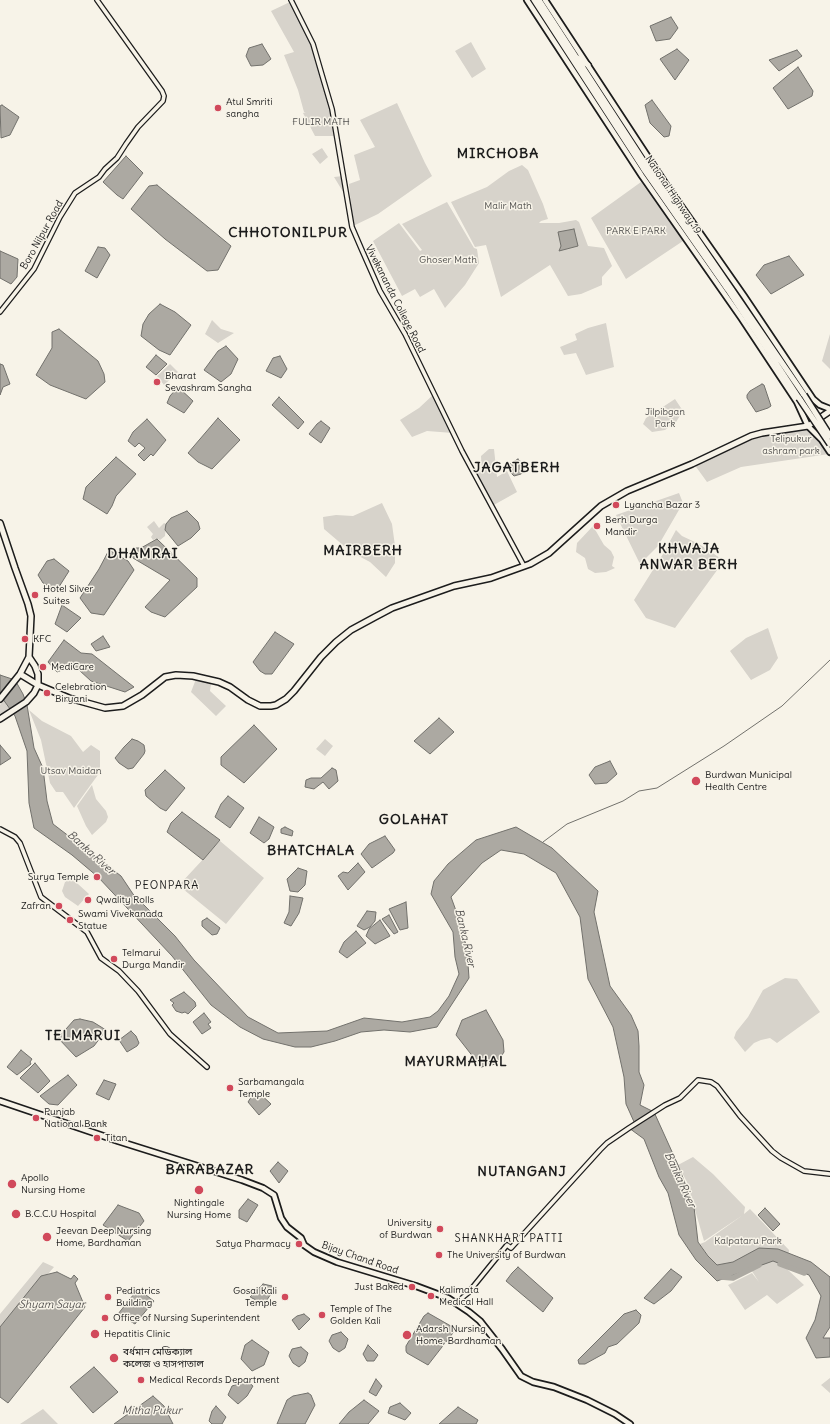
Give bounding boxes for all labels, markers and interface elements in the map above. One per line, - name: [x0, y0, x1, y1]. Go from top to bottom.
- place label: Atul Smriti sangha: [226, 96, 272, 120]
- marker: Atul Smriti sangha: [213, 103, 223, 113]
- park label: FULIR MATH: [292, 116, 350, 128]
- district label: MIRCHOBA: [457, 146, 539, 162]
- street label: National Highway 19: [642, 154, 704, 236]
- street label: Boro Nilpur Road: [18, 198, 66, 272]
- park label: Malir Math: [484, 200, 532, 212]
- district label: CHHOTONILPUR: [228, 225, 348, 241]
- park label: PARK E PARK: [606, 225, 666, 237]
- street label: Vivekananda College Road: [363, 243, 427, 355]
- park label: Ghoser Math: [419, 254, 477, 266]
- place label: Bharat Sevashram Sangha: [165, 370, 252, 394]
- marker: Bharat Sevashram Sangha: [152, 377, 162, 387]
- park label: Jilpibgan Park: [645, 406, 685, 430]
- park label: Telipukur ashram park: [762, 433, 820, 456]
- district label: JAGATBERH: [473, 460, 561, 476]
- place label: Lyancha Bazar 3: [624, 499, 700, 511]
- marker: Lyancha Bazar 3: [611, 500, 621, 510]
- place label: Berh Durga Mandir: [605, 514, 657, 538]
- marker: Berh Durga Mandir: [592, 521, 602, 531]
- district label: KHWAJA ANWAR BERH: [640, 541, 738, 574]
- district label: MAIRBERH: [323, 543, 403, 559]
- district label: DHAMRAI: [107, 546, 179, 562]
- place label: Hotel Silver Suites: [43, 583, 93, 606]
- marker: Hotel Silver Suites: [30, 590, 40, 600]
- place label: KFC: [33, 633, 51, 645]
- marker: KFC: [20, 634, 30, 644]
- place label: MediCare: [51, 661, 94, 673]
- marker: MediCare: [38, 662, 48, 672]
- place label: Celebration Biryani: [55, 681, 107, 704]
- marker: Celebration Biryani: [42, 688, 52, 698]
- park label: Utsav Maidan: [40, 765, 102, 777]
- place label: Burdwan Municipal Health Centre: [705, 769, 792, 792]
- marker: Burdwan Municipal Health Centre: [690, 775, 702, 787]
- district label: GOLAHAT: [379, 812, 449, 828]
- water label: Banka River: [64, 828, 118, 878]
- district label: BHATCHALA: [267, 843, 355, 859]
- place label: Surya Temple: [28, 871, 89, 883]
- marker: Surya Temple: [92, 872, 102, 882]
- district label: PEONPARA: [135, 879, 199, 893]
- place label: Qwality Rolls: [96, 894, 154, 906]
- marker: Qwality Rolls: [83, 895, 93, 905]
- place label: Zafran: [21, 900, 51, 912]
- marker: Zafran: [54, 901, 64, 911]
- place label: Swami Vivekanada Statue: [78, 908, 163, 932]
- water label: Banka River: [452, 908, 478, 968]
- marker: Swami Vivekanada Statue: [65, 915, 75, 925]
- place label: Telmarui Durga Mandir: [122, 947, 184, 970]
- marker: Telmarui Durga Mandir: [109, 954, 119, 964]
- district label: TELMARUI: [45, 1028, 121, 1044]
- district label: MAYURMAHAL: [404, 1054, 508, 1070]
- place label: Sarbamangala Temple: [238, 1076, 304, 1100]
- marker: Sarbamangala Temple: [225, 1083, 235, 1093]
- place label: Punjab National Bank: [44, 1106, 107, 1130]
- marker: Punjab National Bank: [31, 1113, 41, 1123]
- place label: Titan: [105, 1132, 127, 1144]
- marker: Titan: [92, 1133, 102, 1143]
- water label: Banka River: [661, 1150, 699, 1210]
- district label: BARABAZAR: [165, 1162, 255, 1178]
- district label: NUTANGANJ: [477, 1164, 567, 1180]
- place label: Apollo Nursing Home: [21, 1172, 85, 1196]
- marker: Apollo Nursing Home: [6, 1178, 18, 1190]
- marker: Nightingale Nursing Home: [193, 1184, 205, 1196]
- place label: Nightingale Nursing Home: [167, 1197, 231, 1220]
- marker: B.C.C.U Hospital: [10, 1208, 22, 1220]
- place label: B.C.C.U Hospital: [25, 1208, 96, 1220]
- place label: University of Burdwan: [379, 1217, 432, 1240]
- marker: University of Burdwan: [435, 1224, 445, 1234]
- place label: Jeevan Deep Nursing Home, Bardhaman: [56, 1225, 151, 1248]
- marker: Jeevan Deep Nursing Home, Bardhaman: [41, 1231, 53, 1243]
- district label: SHANKHARI PATTI: [455, 1232, 563, 1246]
- park label: Kalpataru Park: [714, 1235, 782, 1247]
- place label: Satya Pharmacy: [216, 1238, 291, 1250]
- marker: Satya Pharmacy: [294, 1239, 304, 1249]
- street label: Bijay Chand Road: [320, 1239, 400, 1277]
- place label: The University of Burdwan: [447, 1249, 566, 1261]
- marker: The University of Burdwan: [434, 1250, 444, 1260]
- place label: Just Baked: [354, 1281, 404, 1293]
- marker: Just Baked: [407, 1282, 417, 1292]
- place label: Kalimata Medical Hall: [439, 1284, 493, 1308]
- place label: Pediatrics Building: [116, 1285, 160, 1308]
- place label: Gosai Kali Temple: [233, 1285, 277, 1308]
- marker: Kalimata Medical Hall: [426, 1291, 436, 1301]
- marker: Pediatrics Building: [103, 1292, 113, 1302]
- marker: Gosai Kali Temple: [280, 1292, 290, 1302]
- water label: Shyam Sayar: [19, 1298, 85, 1312]
- place label: Temple of The Golden Kali: [330, 1303, 392, 1326]
- marker: Temple of The Golden Kali: [317, 1310, 327, 1320]
- place label: Office of Nursing Superintendent: [113, 1312, 260, 1324]
- marker: Office of Nursing Superintendent: [100, 1313, 110, 1323]
- place label: Adarsh Nursing Home, Bardhaman: [416, 1323, 501, 1346]
- marker: Hepatitis Clinic: [89, 1328, 101, 1340]
- place label: Hepatitis Clinic: [104, 1328, 170, 1340]
- marker: Adarsh Nursing Home, Bardhaman: [401, 1329, 413, 1341]
- place label: বর্ধমান মেডিক্যাল কলেজ ও হাসপাতাল: [123, 1346, 204, 1370]
- marker: বর্ধমান মেডিক্যাল কলেজ ও হাসপাতাল: [108, 1352, 120, 1364]
- place label: Medical Records Department: [149, 1374, 279, 1386]
- marker: Medical Records Department: [136, 1375, 146, 1385]
- water label: Mitha Pukur: [122, 1404, 182, 1418]

